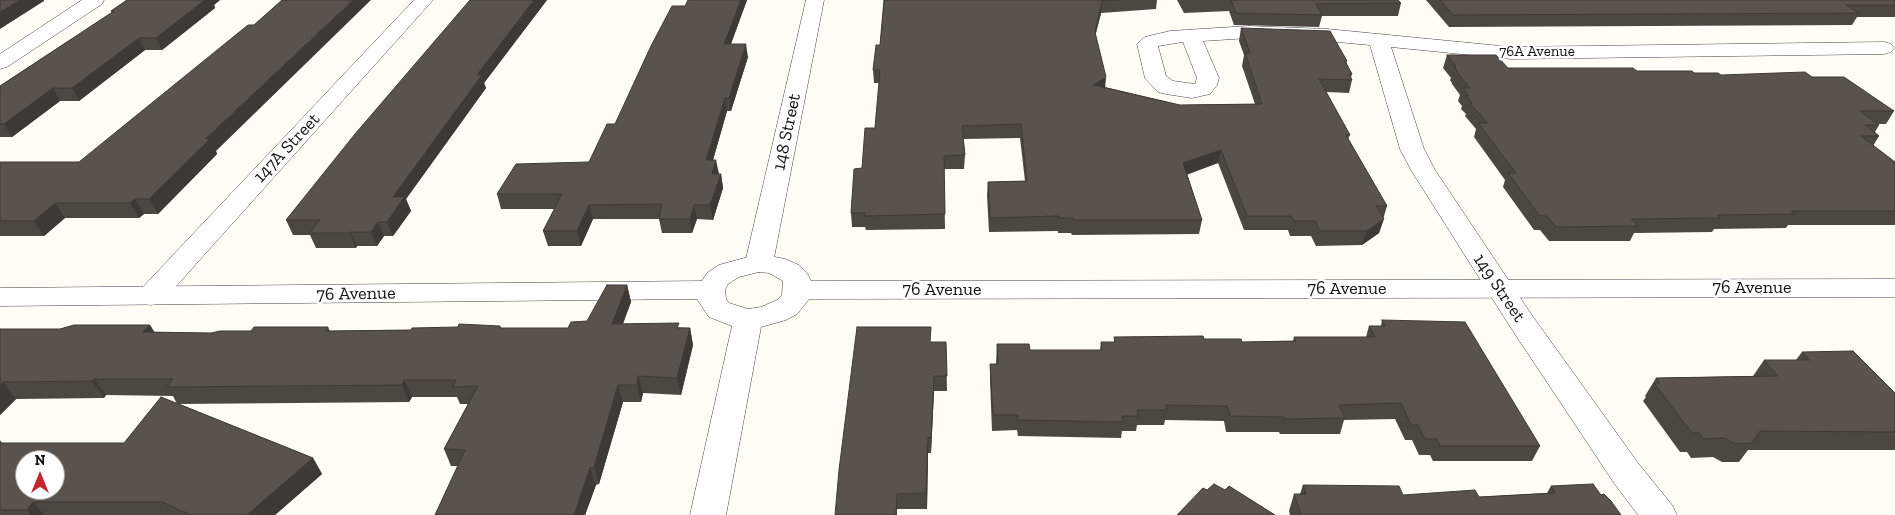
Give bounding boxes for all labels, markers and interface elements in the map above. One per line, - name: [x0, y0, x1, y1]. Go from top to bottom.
- street label: 76A Avenue: [1499, 43, 1575, 61]
- street label: 148 Street: [768, 92, 806, 172]
- street label: 147A Street: [249, 109, 325, 187]
- street label: 149 Street: [1468, 250, 1530, 326]
- street label: 76 Avenue: [1712, 277, 1792, 299]
- street label: 76 Avenue: [1307, 278, 1387, 300]
- street label: 76 Avenue: [902, 279, 982, 301]
- street label: 76 Avenue: [316, 283, 396, 305]
- north arrow: [15, 450, 65, 500]
- text: N: [35, 452, 45, 469]

